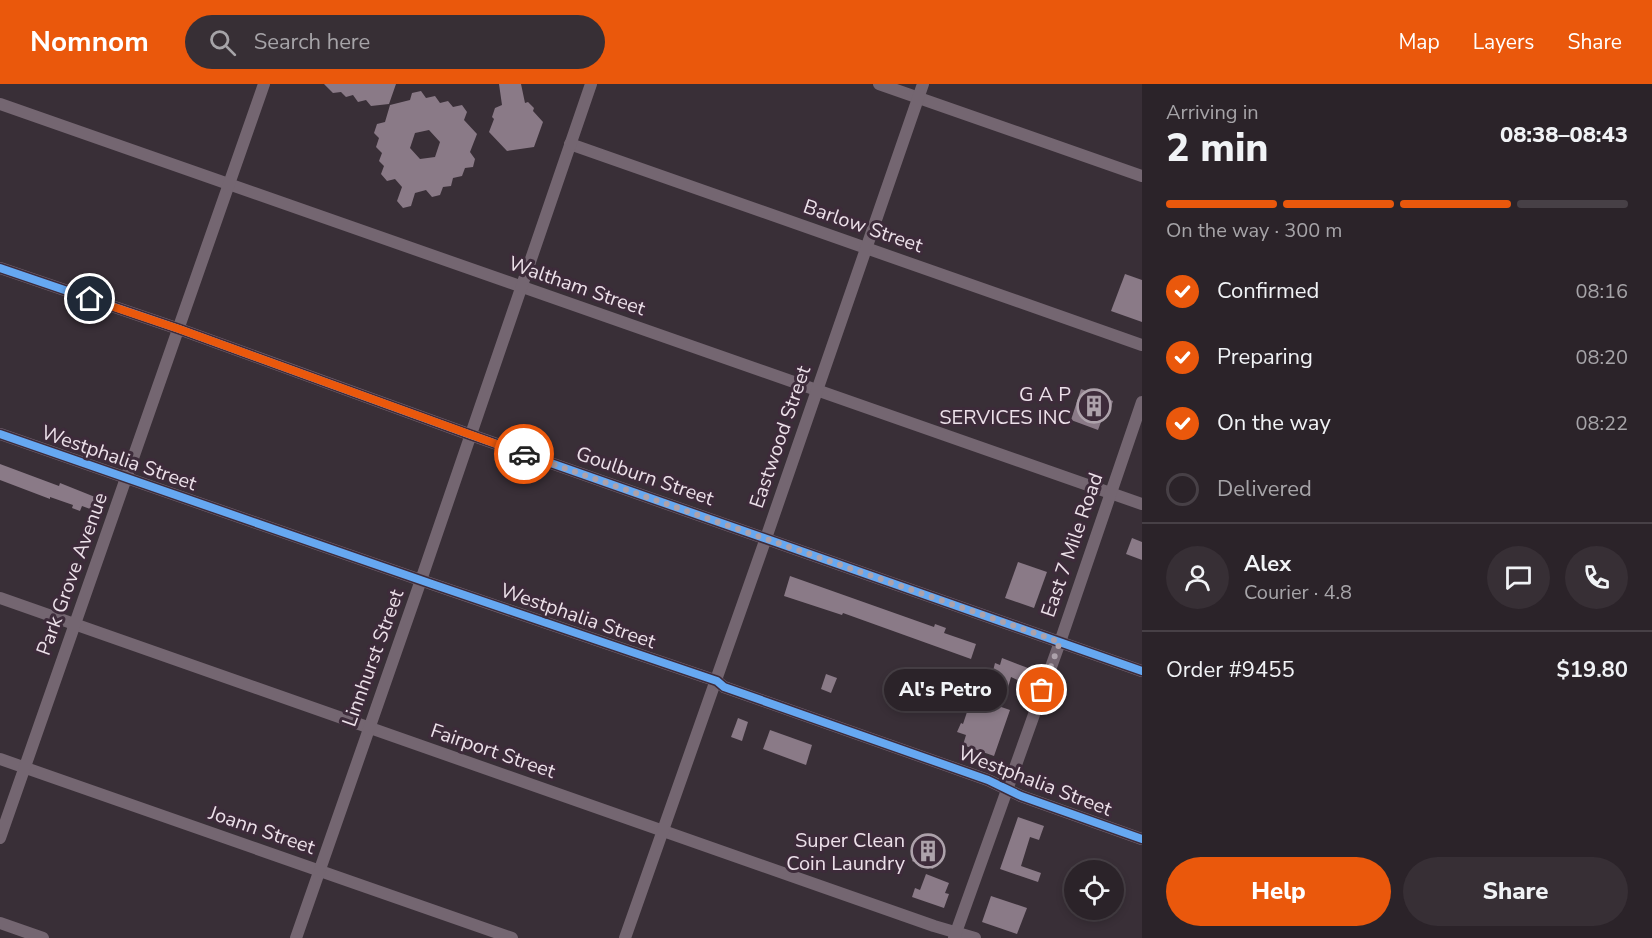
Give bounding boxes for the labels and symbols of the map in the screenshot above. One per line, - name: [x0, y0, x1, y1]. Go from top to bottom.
- street label: Barlow Street: [800, 193, 927, 259]
- street label: Waltham Street: [505, 250, 650, 322]
- pin: [64, 273, 115, 324]
- street label: Eastwood Street: [743, 361, 817, 512]
- place label: G A P SERVICES INC: [939, 381, 1071, 431]
- building icon: G A P SERVICES INC: [1076, 388, 1112, 424]
- street label: Westphalia Street: [38, 419, 201, 498]
- courier: [494, 424, 554, 484]
- street label: Goulburn Street: [573, 440, 718, 513]
- street label: East 7 Mile Road: [1035, 469, 1109, 621]
- street label: Park Grove Avenue: [30, 489, 114, 659]
- street label: Westphalia Street: [497, 577, 660, 656]
- street label: Linnhurst Street: [336, 585, 411, 730]
- pin: [1016, 664, 1067, 715]
- callout: Al's Petro: [883, 669, 1006, 711]
- street label: Fairport Street: [427, 717, 560, 785]
- street label: Westphalia Street: [954, 739, 1117, 823]
- street label: Joann Street: [204, 799, 320, 861]
- place label: Super Clean Coin Laundry: [786, 827, 906, 877]
- building icon: Super Clean Coin Laundry: [910, 833, 946, 869]

